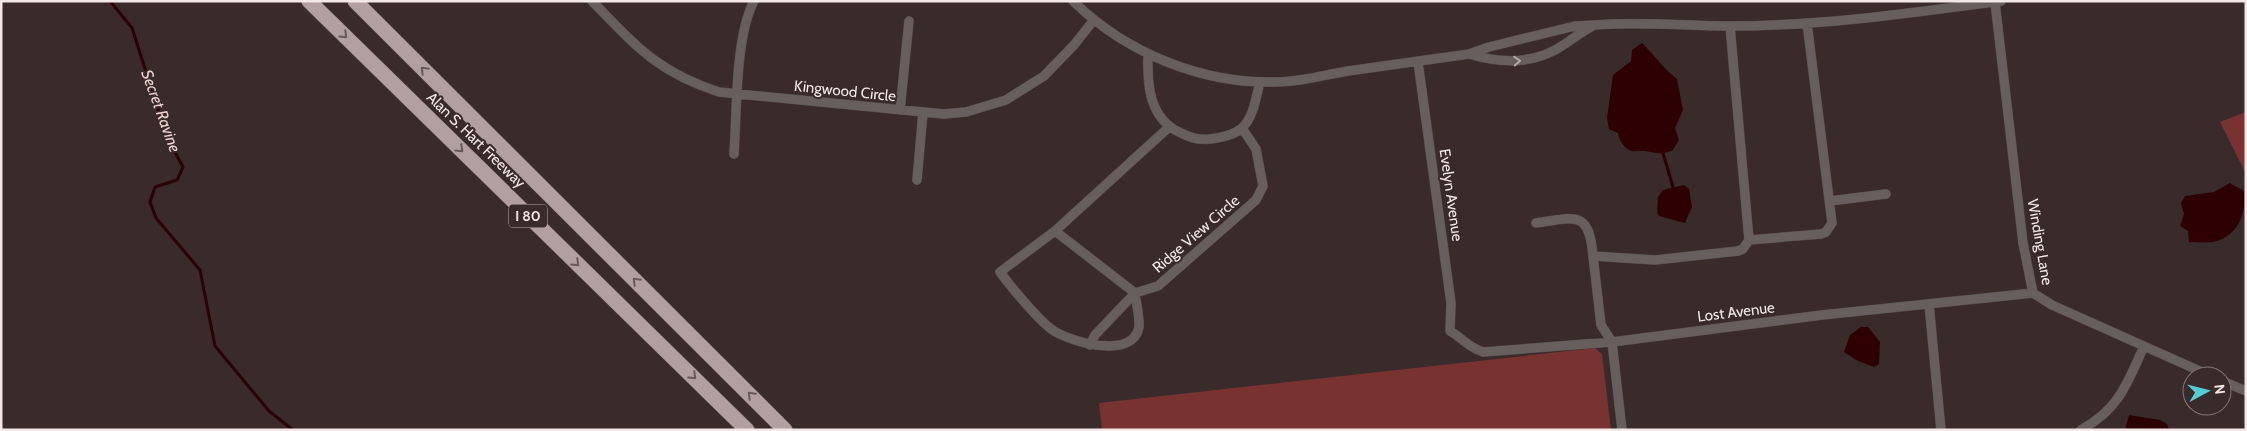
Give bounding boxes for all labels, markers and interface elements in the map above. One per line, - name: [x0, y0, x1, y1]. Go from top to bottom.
- one-way arrow: [339, 30, 348, 39]
- one-way arrow: [1513, 56, 1521, 67]
- water label: Secret Ravine: [137, 67, 185, 155]
- one-way arrow: [421, 67, 430, 76]
- street label: Kingwood Circle: [793, 77, 897, 105]
- street label: Alan S. Hart Freeway: [423, 88, 529, 192]
- one-way arrow: [455, 143, 464, 152]
- street label: Evelyn Avenue: [1436, 148, 1466, 243]
- street label: Ridge View Circle: [1149, 191, 1243, 277]
- street label: Winding Lane: [2024, 197, 2056, 287]
- road number: I 80: [509, 205, 547, 228]
- one-way arrow: [570, 257, 579, 266]
- one-way arrow: [632, 278, 641, 287]
- street label: Lost Avenue: [1696, 298, 1776, 326]
- north arrow: [2182, 366, 2232, 416]
- one-way arrow: [687, 371, 696, 380]
- text: N: [2210, 383, 2229, 395]
- one-way arrow: [748, 392, 757, 401]

